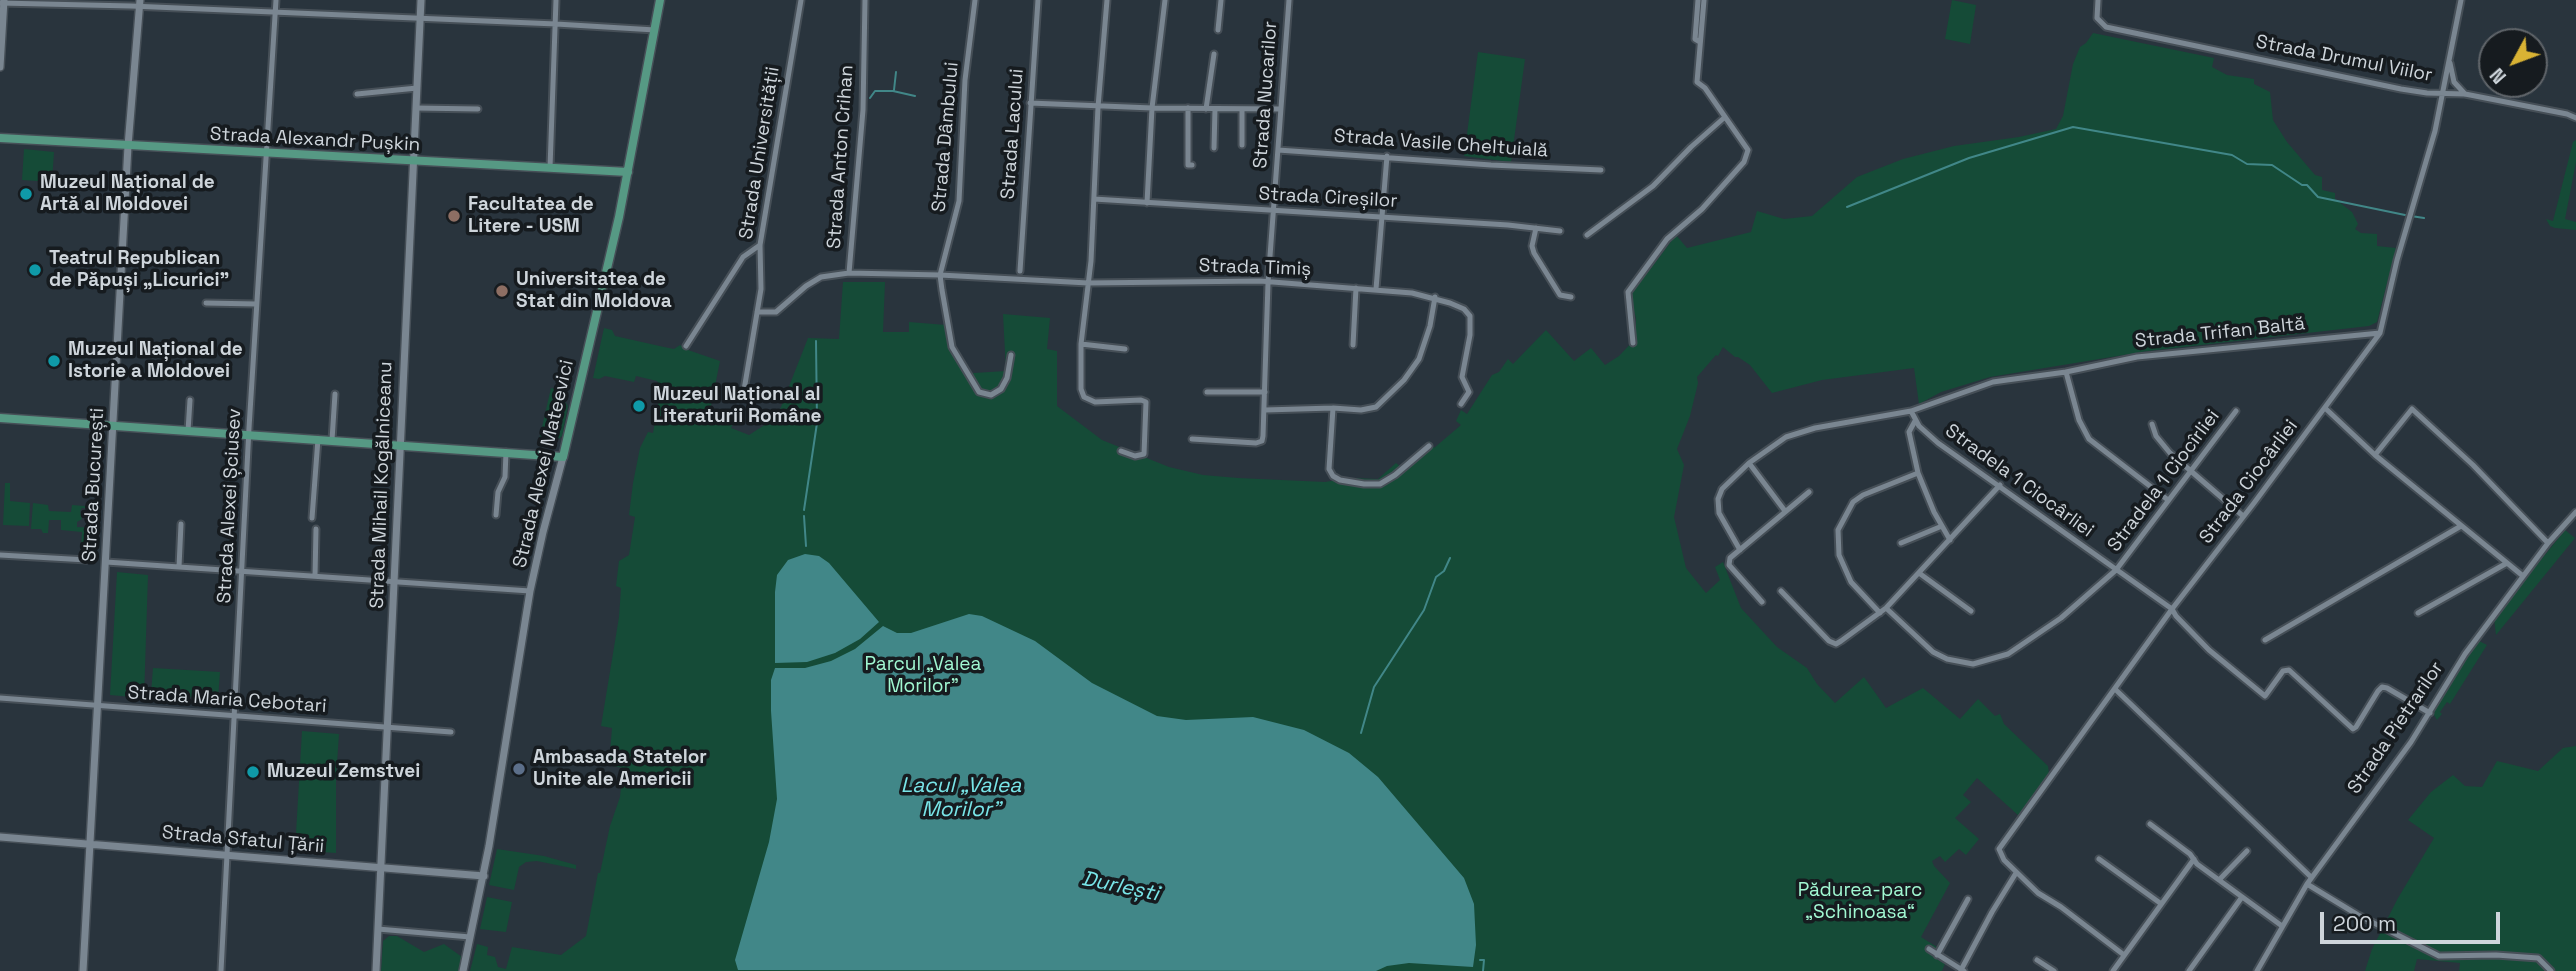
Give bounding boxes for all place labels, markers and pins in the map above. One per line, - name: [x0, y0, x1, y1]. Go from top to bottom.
- place label: Muzeul Național de Artă al Moldovei: [40, 172, 215, 216]
- marker: Muzeul Național de Artă al Moldovei: [18, 186, 34, 202]
- place label: Facultatea de Litere - USM: [468, 194, 594, 238]
- marker: Facultatea de Litere - USM: [446, 208, 462, 224]
- place label: Teatrul Republican de Păpuși „Licurici”: [49, 248, 229, 292]
- marker: Teatrul Republican de Păpuși „Licurici”: [27, 262, 43, 278]
- place label: Universitatea de Stat din Moldova: [516, 269, 672, 313]
- marker: Universitatea de Stat din Moldova: [494, 283, 510, 299]
- place label: Muzeul Național de Istorie a Moldovei: [68, 339, 243, 383]
- marker: Muzeul Național de Istorie a Moldovei: [46, 353, 62, 369]
- place label: Muzeul Național al Literaturii Române: [653, 384, 822, 428]
- marker: Muzeul Național al Literaturii Române: [631, 398, 647, 414]
- place label: Ambasada Statelor Unite ale Americii: [533, 747, 707, 791]
- place label: Muzeul Zemstvei: [267, 761, 420, 783]
- marker: Ambasada Statelor Unite ale Americii: [511, 761, 527, 777]
- marker: Muzeul Zemstvei: [245, 764, 261, 780]

